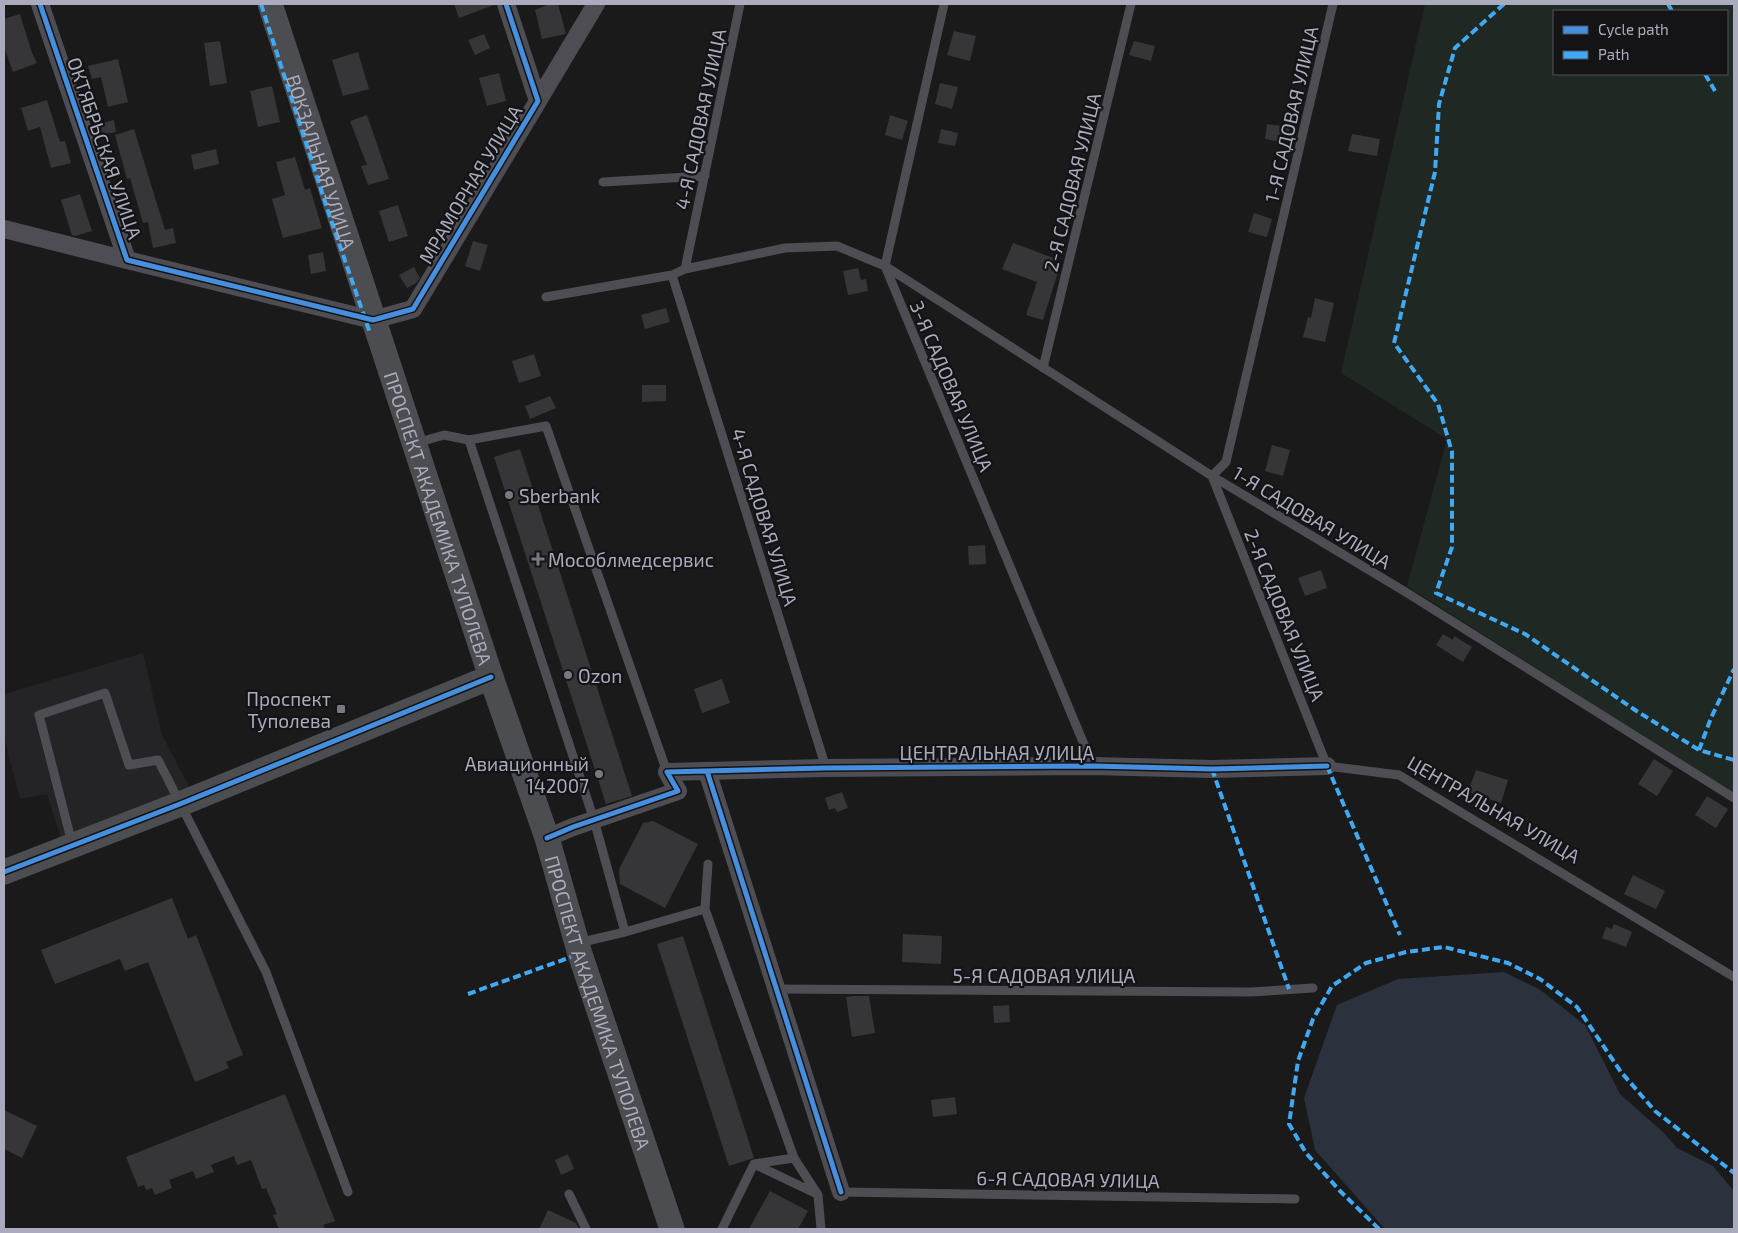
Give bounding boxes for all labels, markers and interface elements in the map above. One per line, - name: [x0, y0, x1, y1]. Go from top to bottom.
- legend: [1553, 10, 1728, 75]
- text: Cycle path: [1598, 20, 1669, 38]
- street label: 1-Я САДОВАЯ УЛИЦА: [1260, 23, 1323, 204]
- street label: 4-Я САДОВАЯ УЛИЦА: [670, 26, 730, 212]
- text: Path: [1598, 45, 1629, 63]
- street label: ОКТЯБРЬСКАЯ УЛИЦА: [63, 54, 147, 242]
- street label: ВОКЗАЛЬНАЯ УЛИЦА: [282, 71, 361, 252]
- street label: 2-Я САДОВАЯ УЛИЦА: [1039, 90, 1105, 274]
- street label: МРАМОРНАЯ УЛИЦА: [414, 100, 527, 267]
- street label: 3-Я САДОВАЯ УЛИЦА: [906, 297, 998, 475]
- street label: ПРОСПЕКТ АКАДЕМИКА ТУПОЛЕВА: [380, 368, 498, 668]
- street label: 4-Я САДОВАЯ УЛИЦА: [727, 426, 803, 609]
- street label: 1-Я САДОВАЯ УЛИЦА: [1229, 461, 1395, 573]
- place label: Sberbank: [519, 484, 601, 507]
- marker: Sberbank: [503, 489, 515, 501]
- street label: 2-Я САДОВАЯ УЛИЦА: [1240, 526, 1330, 704]
- place label: Мособлмедсервис: [548, 548, 714, 571]
- marker: Мособлмедсервис: [532, 553, 544, 565]
- place label: Ozon: [578, 664, 622, 687]
- marker: Ozon: [562, 669, 574, 681]
- place label: Проспект Туполева: [246, 687, 331, 733]
- marker: Проспект Туполева: [335, 703, 347, 715]
- street label: ЦЕНТРАЛЬНАЯ УЛИЦА: [900, 741, 1095, 764]
- street label: ЦЕНТРАЛЬНАЯ УЛИЦА: [1404, 750, 1584, 868]
- place label: Авиационный 142007: [465, 752, 589, 797]
- marker: Авиационный 142007: [593, 768, 605, 780]
- street label: ПРОСПЕКТ АКАДЕМИКА ТУПОЛЕВА: [541, 853, 656, 1152]
- street label: 5-Я САДОВАЯ УЛИЦА: [953, 964, 1136, 987]
- street label: 6-Я САДОВАЯ УЛИЦА: [976, 1166, 1160, 1192]

